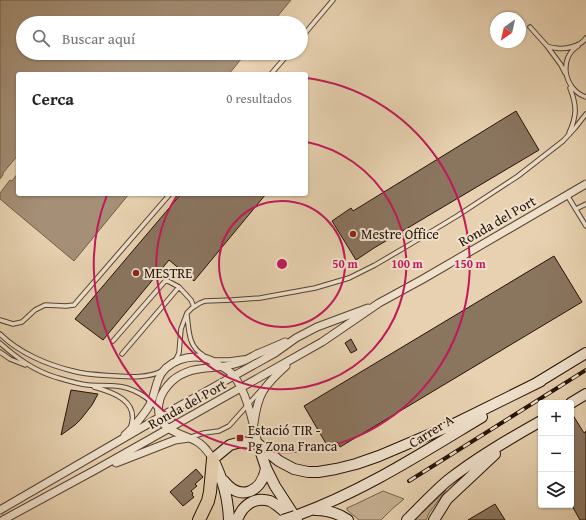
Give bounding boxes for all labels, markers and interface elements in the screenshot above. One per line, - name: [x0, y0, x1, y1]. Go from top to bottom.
- north arrow: [490, 12, 526, 48]
- search box: [16, 16, 308, 60]
- icon: search: [30, 27, 52, 49]
- text: Buscar aquí: [62, 28, 135, 49]
- text: Cerca: [32, 86, 74, 111]
- text: 0 resultados: [226, 89, 292, 108]
- street label: Ronda del Port: [454, 191, 540, 251]
- place label: Mestre Office: [361, 224, 439, 244]
- marker: Mestre Office: [348, 229, 358, 239]
- text: 50 m: [332, 255, 358, 272]
- text: 100 m: [391, 255, 424, 272]
- text: 150 m: [454, 255, 487, 272]
- centre of rings: [275, 257, 289, 271]
- place label: MESTRE: [144, 263, 192, 283]
- marker: MESTRE: [131, 268, 141, 278]
- street label: Ronda del Port: [144, 374, 230, 434]
- map controls: [538, 400, 574, 508]
- button: +: [538, 400, 574, 436]
- street label: Carrer A: [405, 409, 458, 453]
- place label: Estació TIR - Pg Zona Franca: [248, 420, 338, 456]
- marker: Estació TIR - Pg Zona Franca: [235, 433, 245, 443]
- button: −: [538, 436, 574, 472]
- button: layers: [538, 472, 574, 508]

